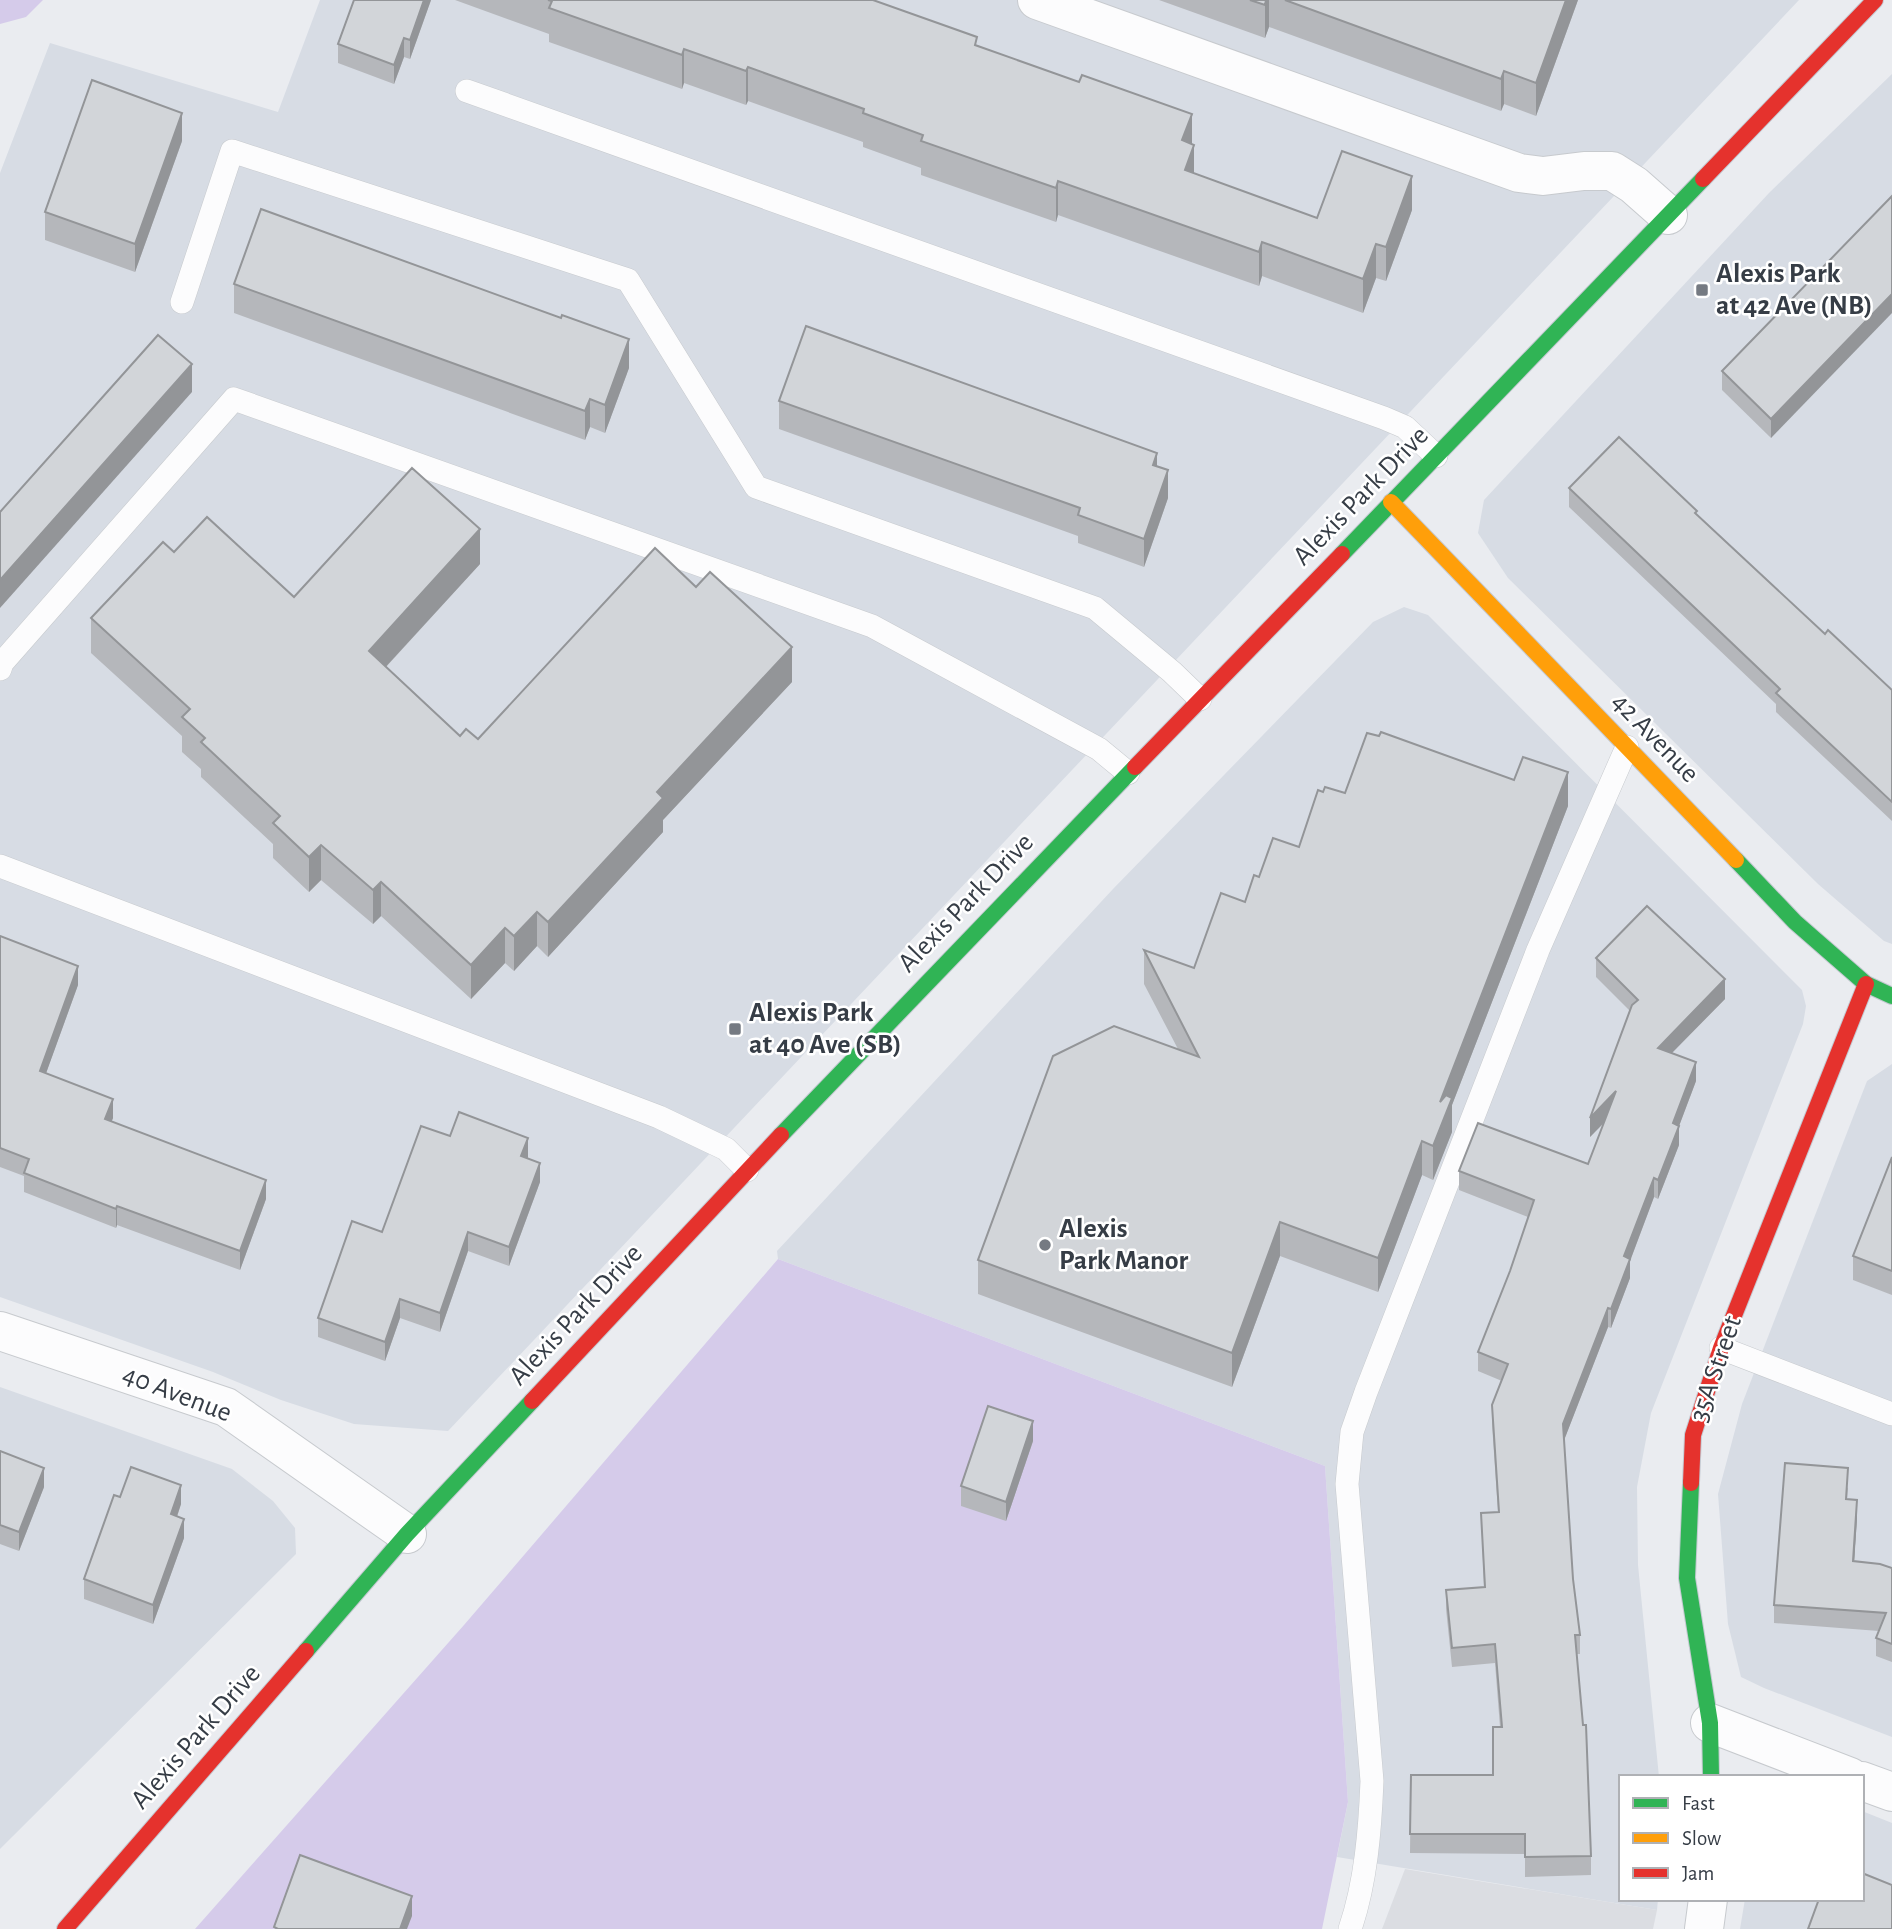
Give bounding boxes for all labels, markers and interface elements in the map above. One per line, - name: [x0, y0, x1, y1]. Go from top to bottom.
- place label: Alexis Park at 42 Ave (NB): [1716, 260, 1873, 320]
- marker: Alexis Park at 42 Ave (NB): [1694, 282, 1710, 298]
- street label: Alexis Park Drive: [1288, 421, 1434, 571]
- street label: 42 Avenue: [1606, 688, 1704, 788]
- street label: Alexis Park Drive: [893, 828, 1039, 978]
- place label: Alexis Park at 40 Ave (SB): [749, 999, 902, 1059]
- marker: Alexis Park at 40 Ave (SB): [727, 1021, 743, 1037]
- place label: Alexis Park Manor: [1059, 1215, 1189, 1275]
- marker: Alexis Park Manor: [1037, 1237, 1053, 1253]
- street label: Alexis Park Drive: [504, 1239, 648, 1391]
- street label: 35A Street: [1685, 1312, 1747, 1426]
- street label: 40 Avenue: [119, 1360, 235, 1428]
- street label: Alexis Park Drive: [126, 1659, 266, 1815]
- legend: [1619, 1775, 1864, 1901]
- text: Fast: [1682, 1793, 1715, 1814]
- text: Slow: [1682, 1828, 1721, 1849]
- text: Jam: [1682, 1863, 1714, 1884]

